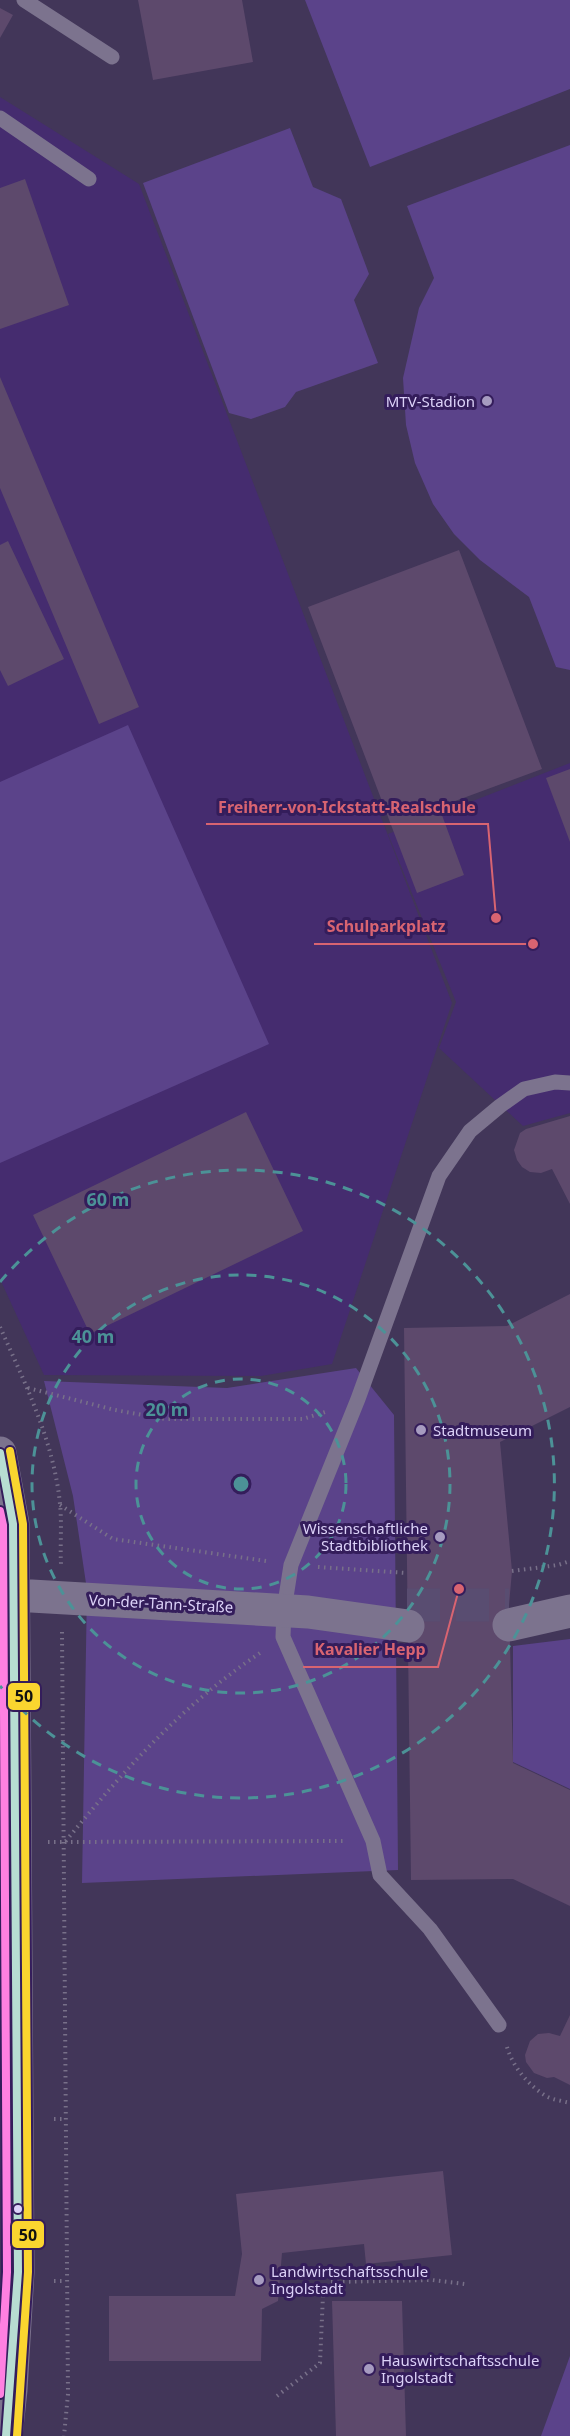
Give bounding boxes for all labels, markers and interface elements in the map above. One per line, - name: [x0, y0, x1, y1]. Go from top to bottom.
- place label: MTV-Stadion: [386, 391, 475, 411]
- marker: MTV-Stadion: [480, 394, 494, 408]
- callout: Freiherr-von-Ickstatt-Realschule: [206, 790, 488, 824]
- text: Freiherr-von-Ickstatt-Realschule: [218, 796, 476, 818]
- callout: Schulparkplatz: [314, 910, 457, 944]
- text: Schulparkplatz: [327, 915, 445, 937]
- text: 60 m: [87, 1187, 129, 1211]
- text: 40 m: [72, 1324, 114, 1348]
- text: 20 m: [146, 1397, 188, 1421]
- place label: Stadtmuseum: [433, 1420, 532, 1440]
- marker: Stadtmuseum: [414, 1423, 428, 1437]
- centre of rings: [231, 1474, 251, 1494]
- place label: Wissenschaftliche Stadtbibliothek: [303, 1518, 428, 1555]
- marker: Wissenschaftliche Stadtbibliothek: [433, 1530, 447, 1544]
- street label: Von-der-Tann-Straße: [88, 1589, 234, 1617]
- callout: Kavalier Hepp: [303, 1633, 438, 1667]
- text: Kavalier Hepp: [314, 1638, 426, 1660]
- line badge: 50: [7, 1682, 41, 1711]
- text: 50: [15, 1685, 33, 1707]
- unlabelled marker: [12, 2203, 24, 2215]
- line badge: 50: [11, 2220, 45, 2249]
- text: 50: [19, 2224, 37, 2246]
- place label: Landwirtschaftsschule Ingolstadt: [271, 2261, 428, 2298]
- marker: Landwirtschaftsschule Ingolstadt: [252, 2273, 266, 2287]
- place label: Hauswirtschaftsschule Ingolstadt: [381, 2350, 539, 2387]
- marker: Hauswirtschaftsschule Ingolstadt: [362, 2362, 376, 2376]

